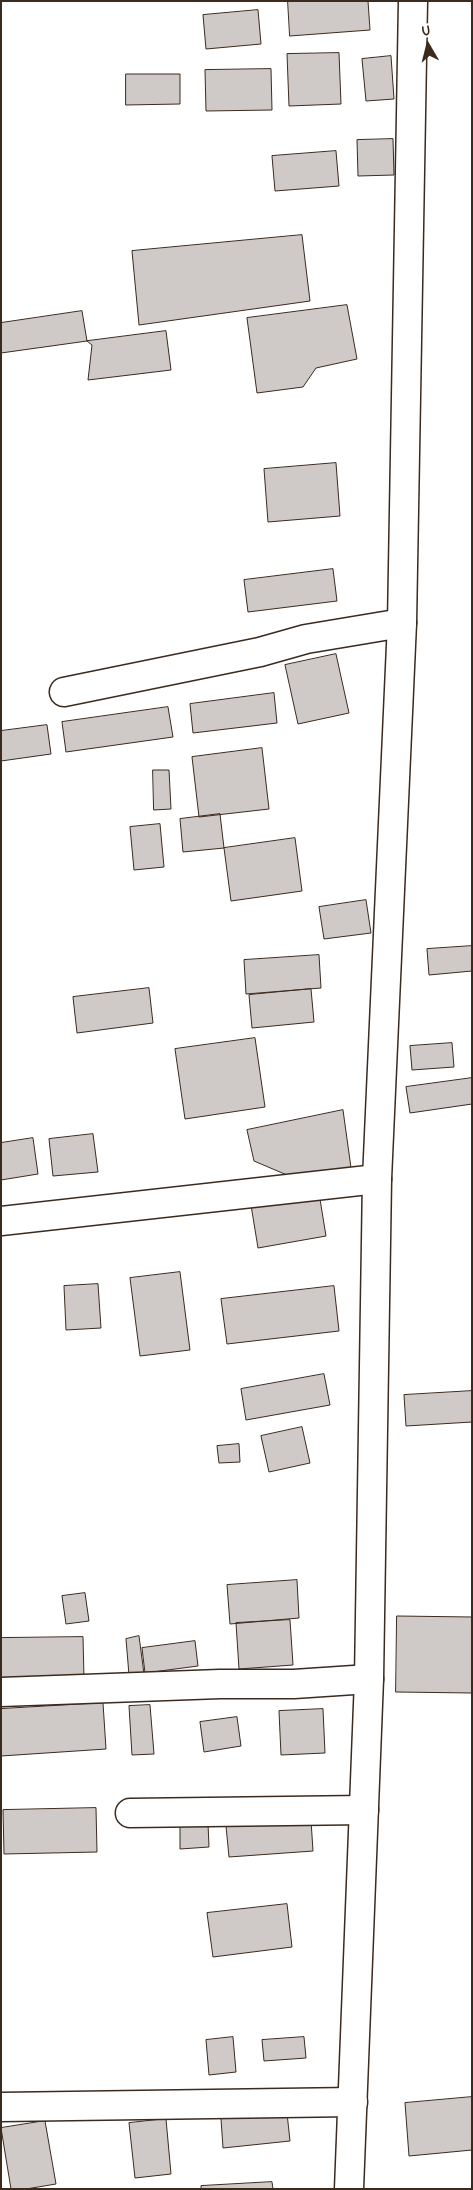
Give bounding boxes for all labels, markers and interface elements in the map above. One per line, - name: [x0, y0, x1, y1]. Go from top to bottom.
- north arrow: [403, 20, 453, 70]
- text: U: [421, 20, 431, 40]

